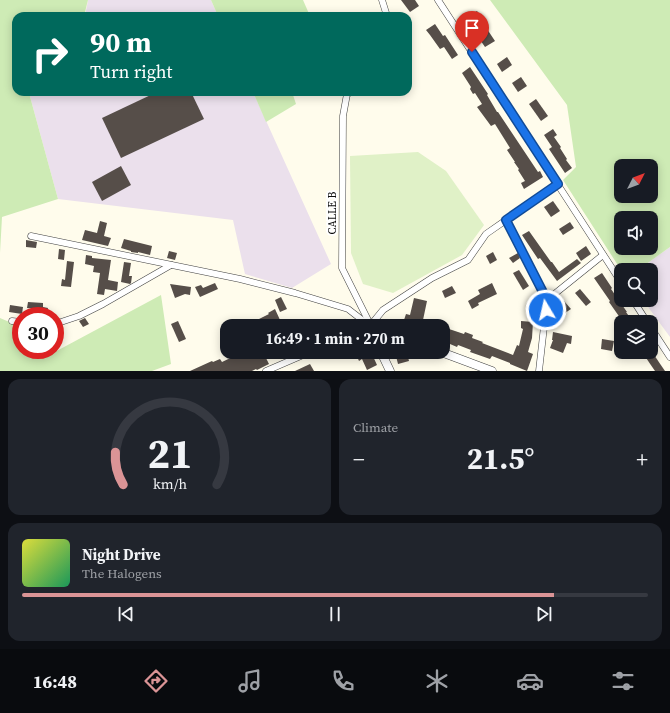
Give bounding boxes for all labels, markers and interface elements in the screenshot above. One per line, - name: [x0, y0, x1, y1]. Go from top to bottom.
- pin: [455, 11, 489, 52]
- icon: arrive: [461, 17, 483, 39]
- text: 90 m: [90, 23, 152, 61]
- icon: right: [24, 28, 76, 80]
- text: Turn right: [90, 59, 172, 84]
- north arrow: [614, 159, 658, 203]
- map controls: [614, 159, 658, 359]
- street label: CALLE B: [325, 191, 340, 234]
- button: sound: [614, 211, 658, 255]
- button: search: [614, 263, 658, 307]
- position arrow: [525, 289, 567, 331]
- speed limit sign: 30: [12, 307, 64, 359]
- button: layers: [614, 315, 658, 359]
- text: 16:49 · 1 min · 270 m: [266, 328, 405, 349]
- text: Climate: [353, 419, 398, 436]
- text: 21: [147, 425, 192, 482]
- text: 21.5°: [467, 438, 534, 479]
- text: −: [353, 444, 365, 474]
- text: +: [636, 444, 648, 474]
- text: km/h: [153, 474, 187, 494]
- text: Night Drive: [82, 544, 161, 565]
- text: The Halogens: [82, 565, 162, 582]
- icon: previous: [115, 603, 137, 625]
- icon: pause: [324, 603, 346, 625]
- icon: next: [533, 603, 555, 625]
- icon: directions: [142, 667, 170, 695]
- icon: music: [236, 667, 264, 695]
- icon: phone: [329, 667, 357, 695]
- icon: climate: [423, 667, 451, 695]
- icon: car: [516, 667, 544, 695]
- icon: filters: [609, 667, 637, 695]
- text: 16:48: [33, 669, 77, 694]

